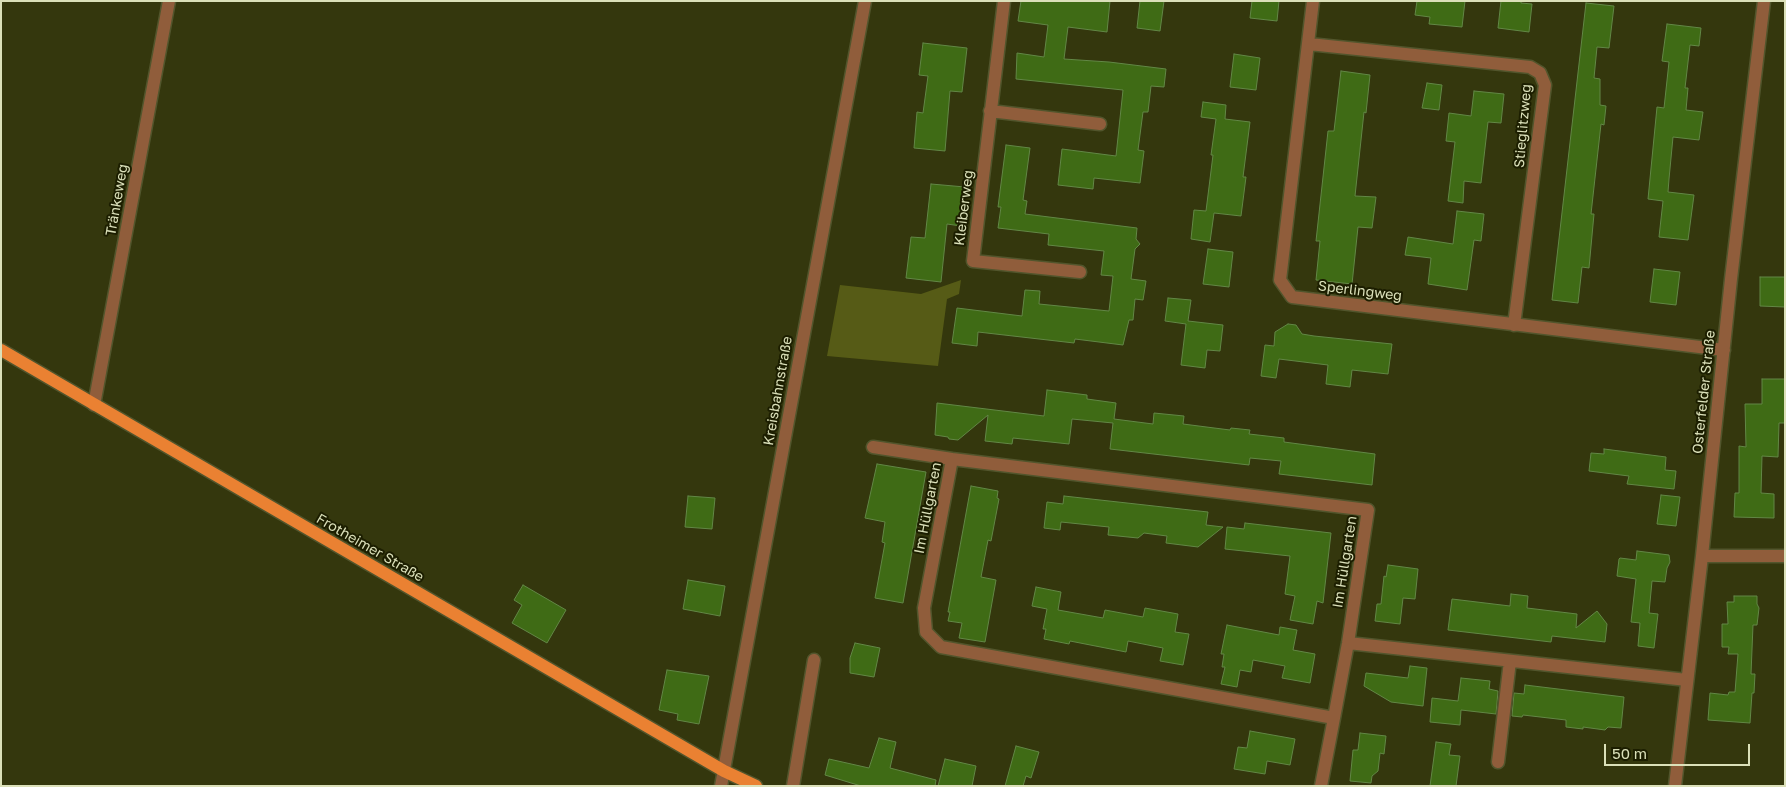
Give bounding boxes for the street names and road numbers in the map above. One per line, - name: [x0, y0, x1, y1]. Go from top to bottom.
- street label: Stieglitzweg: [1511, 83, 1535, 169]
- street label: Tränkeweg: [102, 163, 132, 237]
- street label: Kleiberweg: [951, 169, 977, 247]
- street label: Sperlingweg: [1317, 278, 1403, 304]
- street label: Osterfelder Straße: [1689, 329, 1719, 455]
- street label: Kreisbahnstraße: [760, 335, 796, 447]
- street label: Im Hüllgarten: [911, 461, 945, 555]
- street label: Frotheimer Straße: [313, 510, 427, 586]
- street label: Im Hüllgarten: [1329, 515, 1361, 609]

